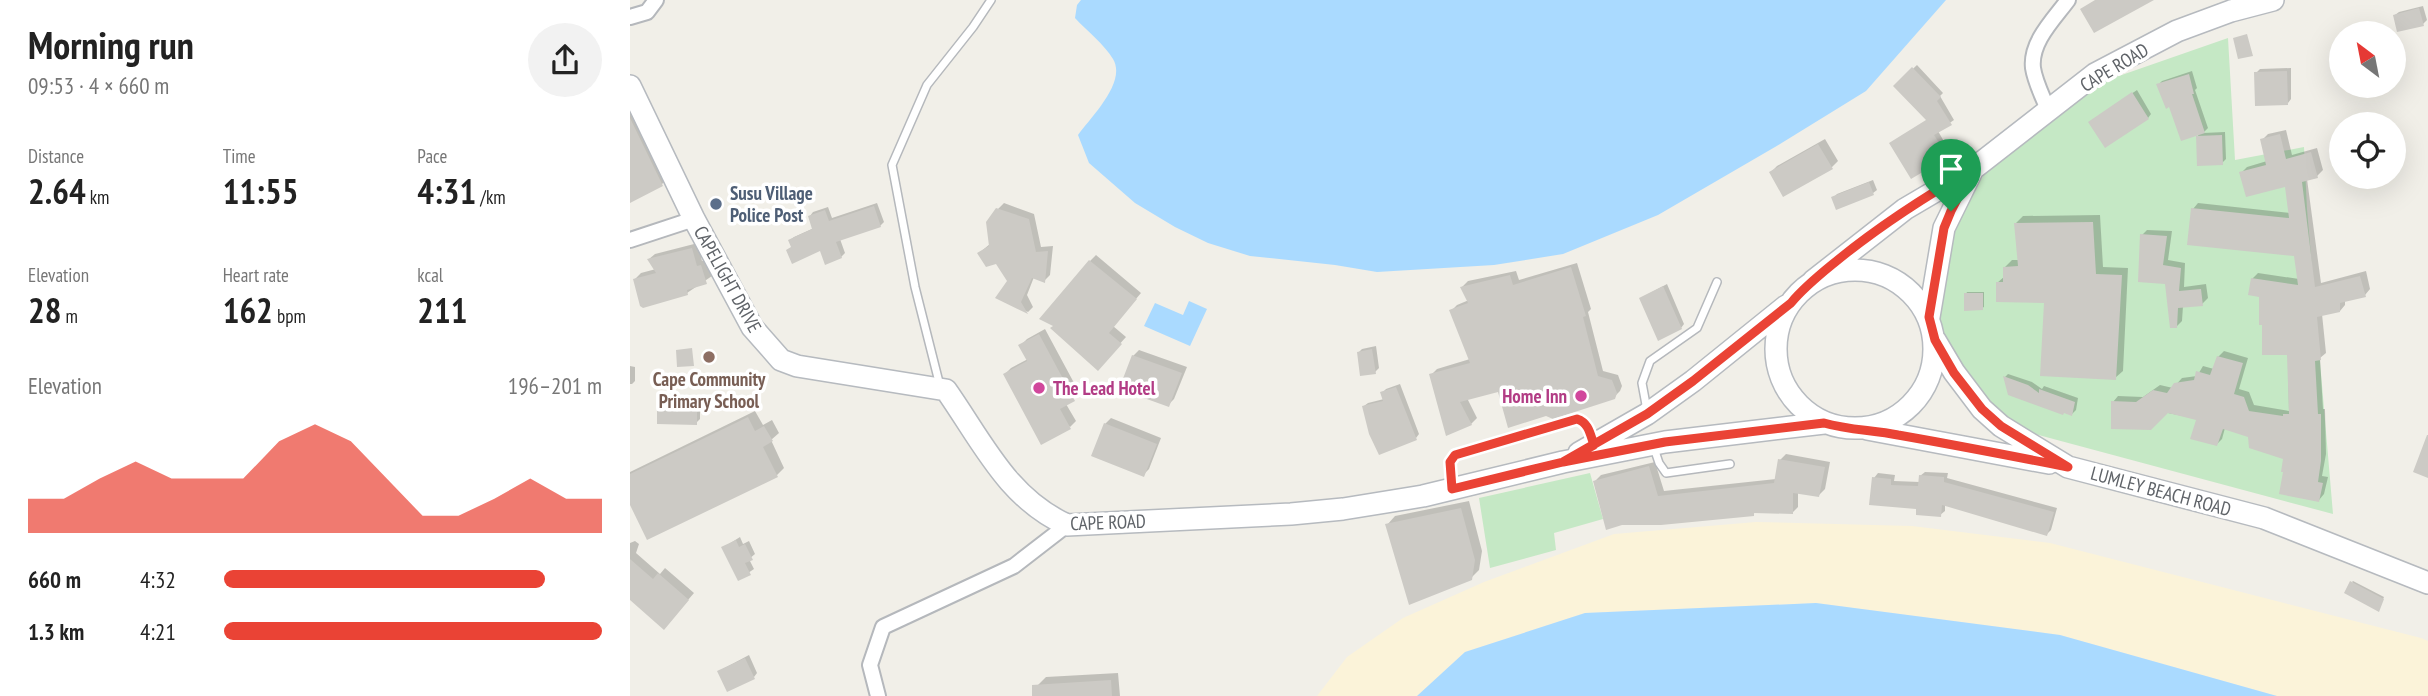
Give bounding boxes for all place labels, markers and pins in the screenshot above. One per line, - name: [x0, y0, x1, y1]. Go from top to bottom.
- pin: [1921, 139, 1981, 211]
- place label: Susu Village Police Post: [730, 181, 813, 227]
- marker: Susu Village Police Post: [708, 196, 724, 212]
- marker: Cape Community Primary School: [701, 349, 717, 365]
- place label: Cape Community Primary School: [653, 367, 766, 413]
- place label: The Lead Hotel: [1053, 376, 1156, 400]
- marker: The Lead Hotel: [1031, 380, 1047, 396]
- place label: Home Inn: [1502, 384, 1567, 408]
- marker: Home Inn: [1573, 388, 1589, 404]

